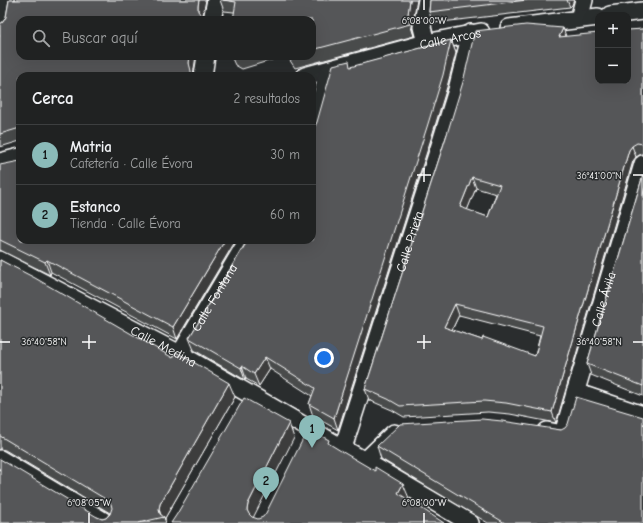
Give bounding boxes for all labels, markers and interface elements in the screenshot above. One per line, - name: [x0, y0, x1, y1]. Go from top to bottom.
- map controls: [595, 12, 631, 84]
- button: +: [595, 12, 631, 48]
- text: 6°08'00"W: [402, 15, 447, 27]
- search box: [16, 16, 316, 60]
- street label: Calle Arcos: [418, 25, 482, 52]
- icon: search: [30, 27, 52, 49]
- text: Buscar aquí: [62, 29, 138, 47]
- button: −: [595, 48, 631, 84]
- text: Cerca: [32, 89, 74, 108]
- text: 2 resultados: [233, 91, 300, 106]
- text: Matria: [70, 138, 112, 156]
- text: 1: [42, 147, 48, 162]
- text: 30 m: [270, 147, 300, 162]
- text: Cafetería · Calle Évora: [70, 156, 193, 171]
- text: 36°41'00"N: [576, 170, 622, 182]
- text: Estanco: [70, 198, 120, 216]
- text: 2: [42, 207, 48, 222]
- text: 60 m: [270, 207, 300, 222]
- street label: Calle Prieta: [393, 209, 426, 274]
- text: Tienda · Calle Évora: [70, 216, 181, 231]
- street label: Calle Fontana: [188, 261, 240, 334]
- street label: Calle Ávila: [588, 270, 619, 329]
- street label: Calle Medina: [128, 323, 199, 370]
- text: 36°40'58"N: [21, 336, 67, 348]
- text: 36°40'58"N: [576, 336, 622, 348]
- your location: [314, 348, 334, 368]
- pin: 1: [299, 415, 325, 448]
- pin: 2: [253, 467, 279, 500]
- text: 6°08'05"W: [67, 497, 111, 509]
- text: 6°08'00"W: [402, 497, 447, 509]

